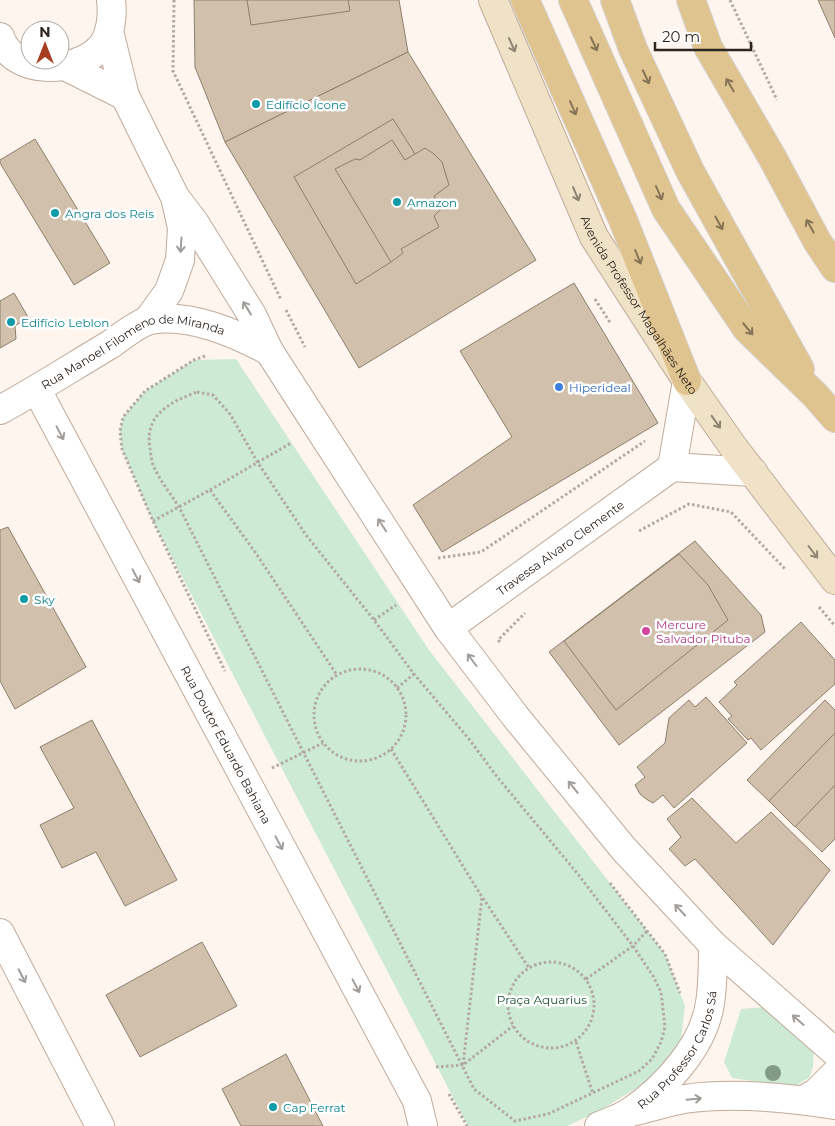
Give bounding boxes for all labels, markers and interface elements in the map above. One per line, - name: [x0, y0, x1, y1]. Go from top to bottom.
- north arrow: [20, 20, 70, 70]
- scale bar: [655, 20, 751, 52]
- text: N: [39, 23, 51, 41]
- text: 20 m: [662, 27, 700, 46]
- one-way arrow: [590, 36, 599, 51]
- one-way arrow: [508, 37, 518, 52]
- one-way arrow: [641, 70, 651, 85]
- one-way arrow: [724, 78, 734, 92]
- place label: Edifício Ícone: [266, 97, 346, 112]
- marker: Edifício Ícone: [250, 98, 262, 110]
- one-way arrow: [569, 100, 579, 115]
- one-way arrow: [655, 185, 665, 200]
- one-way arrow: [572, 187, 581, 202]
- place label: Amazon: [407, 195, 457, 210]
- marker: Amazon: [391, 196, 403, 208]
- place label: Angra dos Reis: [65, 206, 154, 221]
- marker: Angra dos Reis: [49, 207, 61, 219]
- street label: Avenida Professor Magalhães Neto: [578, 213, 701, 397]
- one-way arrow: [714, 215, 724, 230]
- one-way arrow: [804, 220, 814, 234]
- one-way arrow: [176, 236, 185, 252]
- one-way arrow: [634, 249, 644, 264]
- one-way arrow: [241, 301, 251, 315]
- street label: Rua Manoel Filomeno de Miranda: [38, 311, 227, 392]
- place label: Edifício Leblon: [21, 315, 109, 330]
- marker: Edifício Leblon: [5, 316, 17, 328]
- one-way arrow: [743, 322, 754, 335]
- place label: Hiperideal: [569, 380, 631, 395]
- marker: Hiperideal: [553, 381, 565, 393]
- one-way arrow: [711, 414, 721, 428]
- one-way arrow: [55, 425, 65, 440]
- street label: Travessa Alvaro Clemente: [493, 497, 627, 598]
- one-way arrow: [376, 518, 386, 532]
- one-way arrow: [808, 545, 818, 559]
- one-way arrow: [132, 568, 141, 583]
- place label: Sky: [34, 592, 55, 607]
- marker: Sky: [18, 593, 30, 605]
- place label: Mercure Salvador Pituba: [656, 617, 751, 646]
- marker: Mercure Salvador Pituba: [640, 625, 652, 637]
- one-way arrow: [467, 653, 477, 667]
- street label: Rua Doutor Eduardo Bahiana: [178, 663, 275, 826]
- one-way arrow: [568, 781, 579, 794]
- one-way arrow: [274, 835, 284, 850]
- one-way arrow: [674, 903, 685, 916]
- one-way arrow: [17, 969, 27, 984]
- one-way arrow: [351, 979, 361, 993]
- street label: Rua Professor Carlos Sá: [634, 990, 719, 1112]
- park label: Praça Aquarius: [497, 992, 587, 1007]
- one-way arrow: [792, 1014, 805, 1026]
- one-way arrow: [686, 1094, 702, 1103]
- place label: Cap Ferrat: [283, 1100, 346, 1115]
- marker: Cap Ferrat: [267, 1101, 279, 1113]

